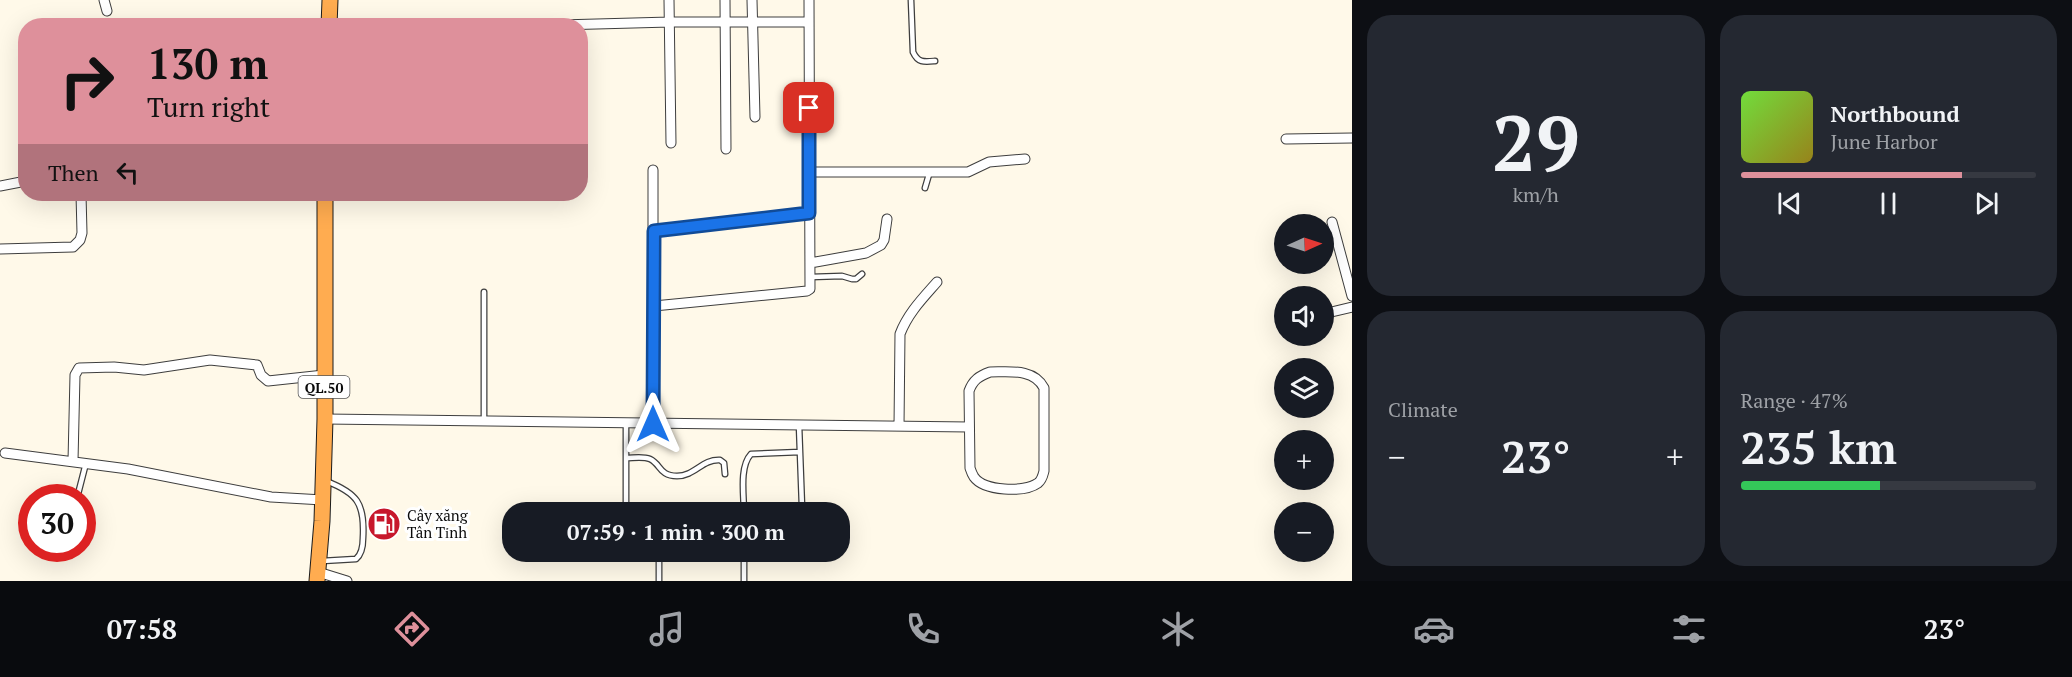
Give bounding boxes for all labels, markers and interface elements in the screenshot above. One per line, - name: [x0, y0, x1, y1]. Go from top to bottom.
- text: 130 m: [147, 35, 268, 91]
- icon: right: [48, 42, 126, 120]
- pin: [783, 82, 834, 133]
- text: Turn right: [147, 89, 270, 125]
- text: 29: [1492, 90, 1580, 193]
- icon: arrive: [792, 91, 825, 124]
- text: Northbound: [1831, 99, 1960, 128]
- text: June Harbor: [1831, 128, 1938, 155]
- icon: left: [111, 156, 144, 189]
- text: Then: [48, 158, 99, 187]
- text: km/h: [1513, 181, 1559, 208]
- icon: previous: [1773, 187, 1806, 220]
- icon: pause: [1872, 187, 1905, 220]
- icon: next: [1970, 187, 2003, 220]
- north arrow: [1274, 214, 1334, 274]
- map controls: [1274, 214, 1334, 562]
- button: sound: [1274, 286, 1334, 346]
- button: layers: [1274, 358, 1334, 418]
- road number: QL.50: [298, 376, 350, 398]
- text: Range · 47%: [1741, 387, 1848, 414]
- position arrow: [621, 392, 685, 456]
- text: Climate: [1388, 396, 1458, 423]
- text: 235 km: [1741, 417, 1897, 477]
- text: 23°: [1501, 426, 1570, 486]
- button: +: [1274, 430, 1334, 490]
- text: −: [1388, 435, 1406, 478]
- text: +: [1666, 435, 1684, 478]
- speed limit sign: 30: [18, 484, 96, 562]
- button: −: [1274, 502, 1334, 562]
- place label: Cây xăng Tân Tỉnh: [407, 505, 469, 542]
- fuel station icon: Cây xăng Tân Tỉnh: [366, 506, 402, 542]
- text: 07:59 · 1 min · 300 m: [567, 517, 785, 546]
- icon: directions: [391, 608, 433, 650]
- icon: music: [646, 608, 688, 650]
- icon: phone: [902, 608, 944, 650]
- icon: climate: [1157, 608, 1199, 650]
- icon: car: [1413, 608, 1455, 650]
- icon: filters: [1668, 608, 1710, 650]
- text: 07:58: [107, 611, 177, 647]
- text: 23°: [1924, 611, 1965, 647]

